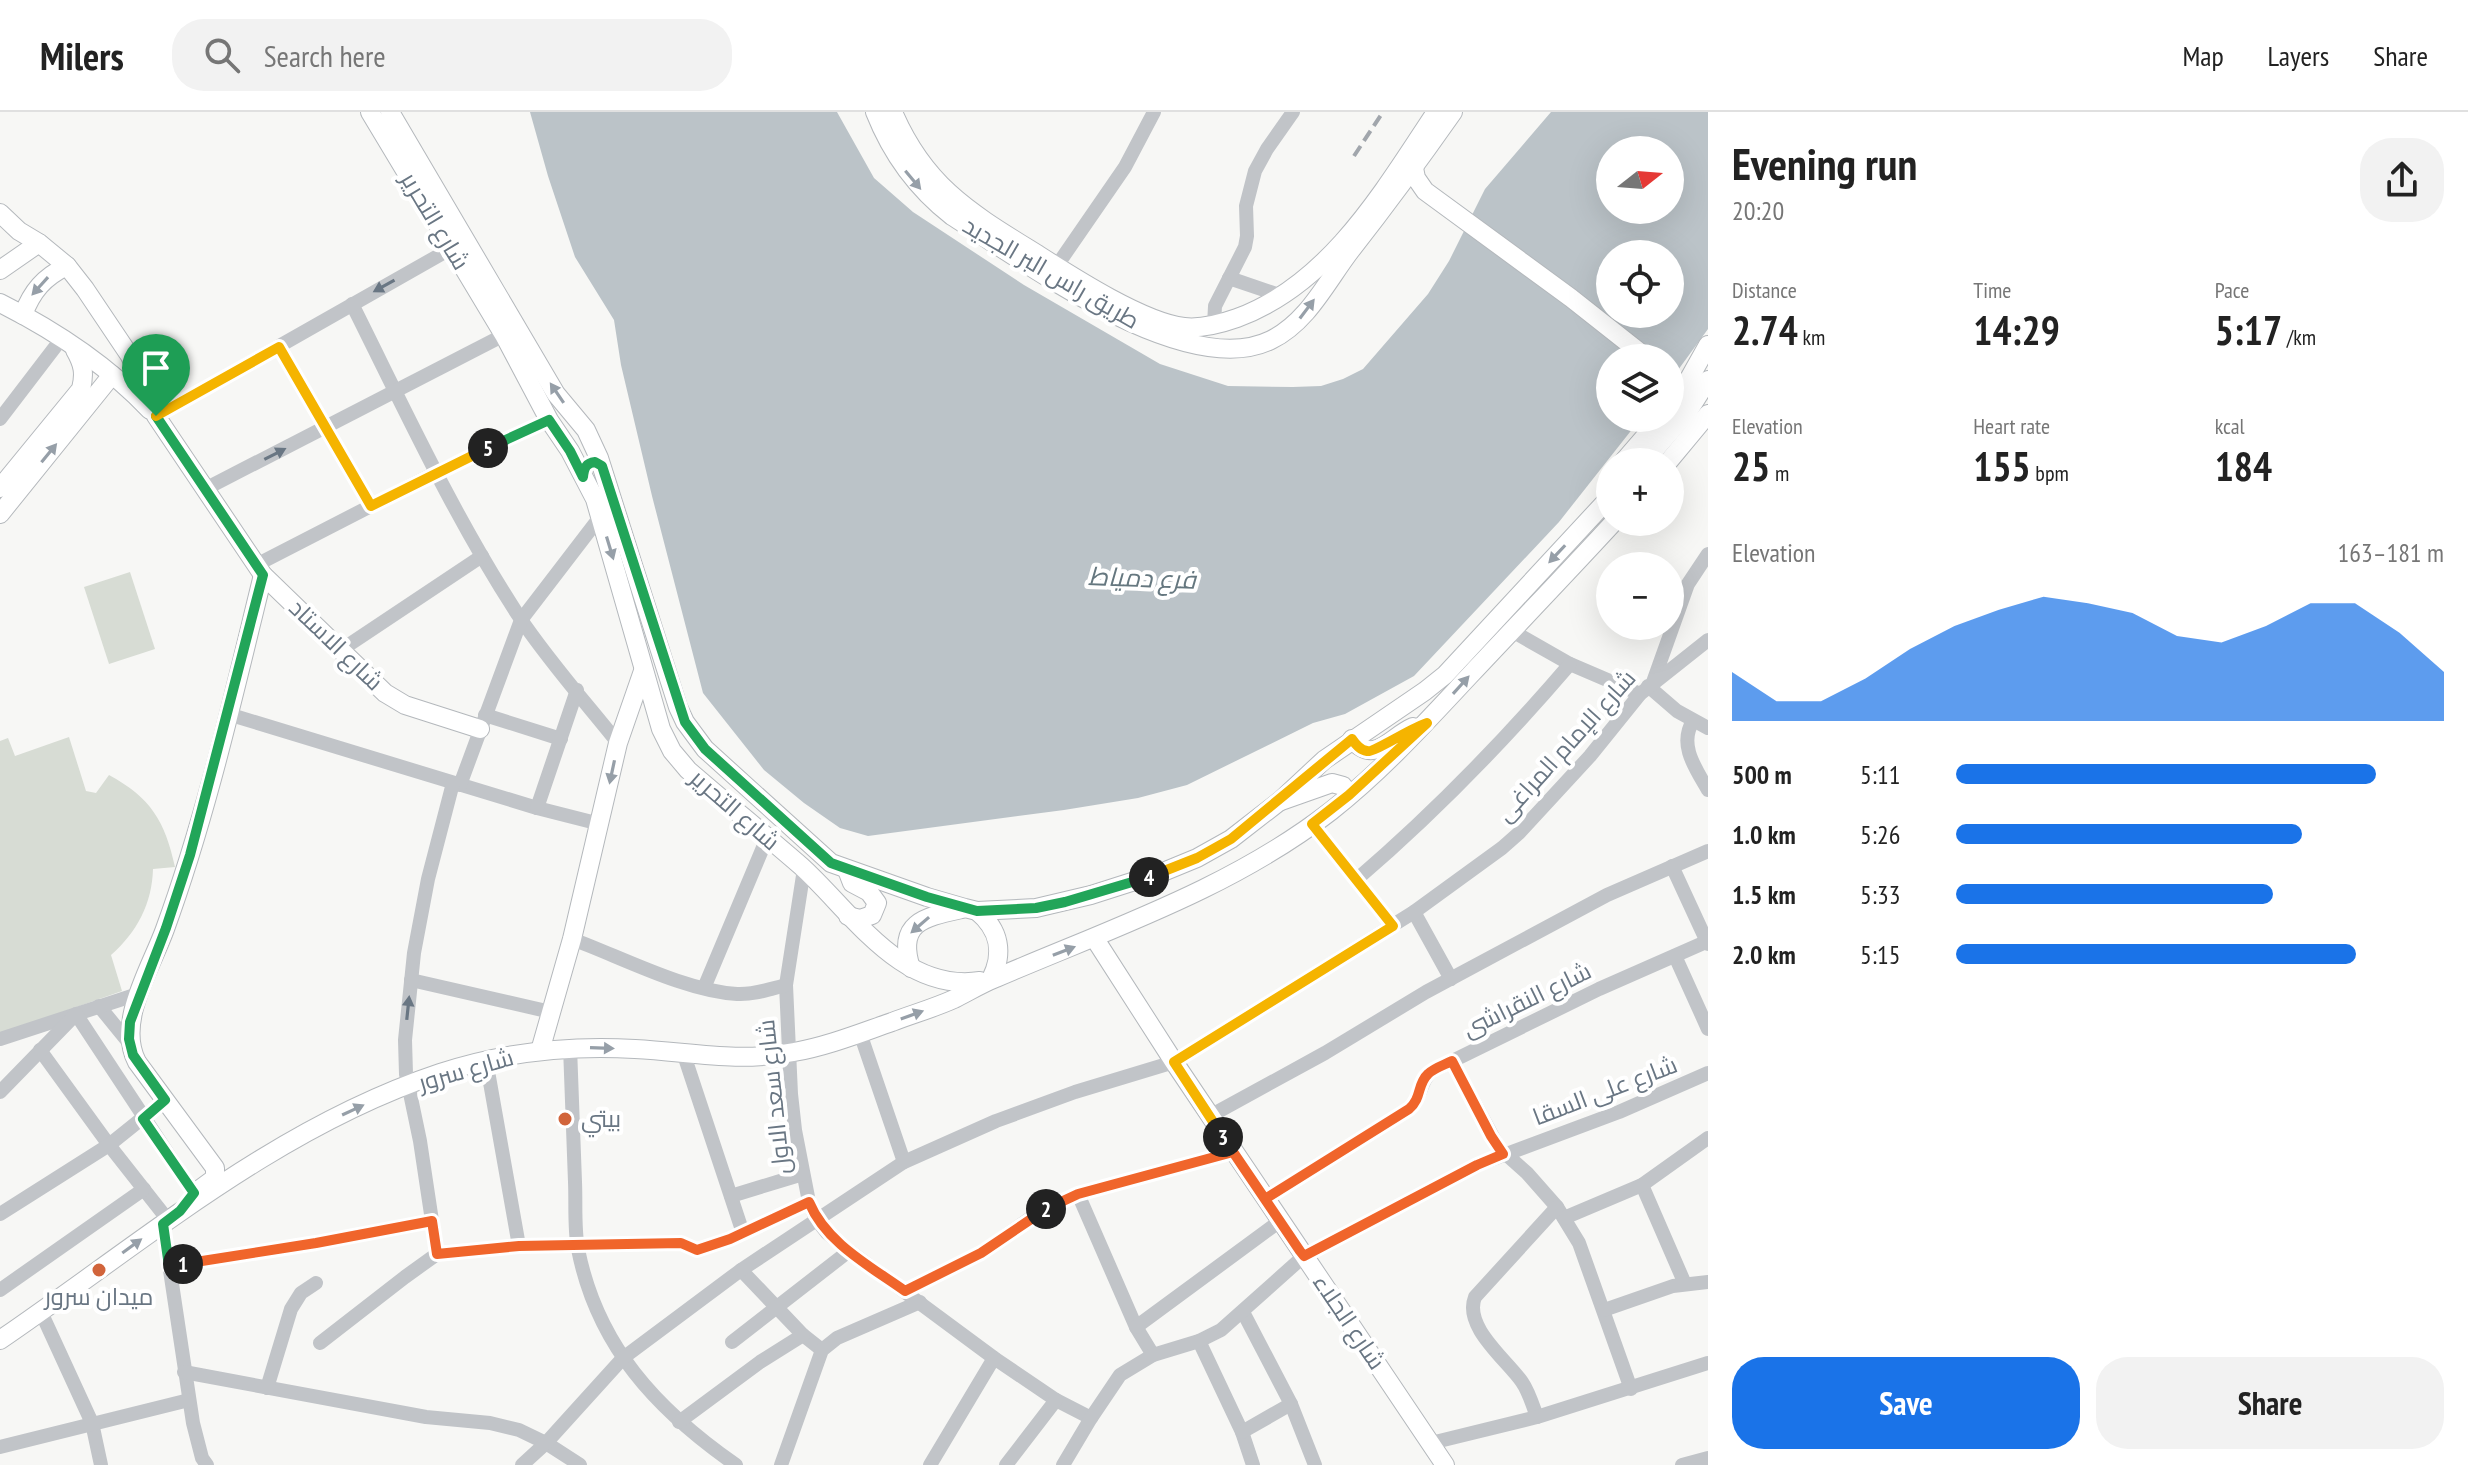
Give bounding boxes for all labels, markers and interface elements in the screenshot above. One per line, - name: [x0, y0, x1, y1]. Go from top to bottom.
- search box: [172, 19, 732, 91]
- text: Milers: [40, 31, 124, 80]
- icon: search: [200, 33, 244, 77]
- text: Search here: [264, 36, 386, 75]
- text: Map: [2182, 37, 2224, 74]
- text: Layers: [2268, 37, 2329, 74]
- text: Share: [2373, 37, 2428, 74]
- text: Evening run: [1732, 135, 1917, 192]
- north arrow: [1596, 136, 1684, 224]
- map controls: [1596, 136, 1684, 640]
- button: share: [2360, 138, 2444, 222]
- street label: شارع التحرير: [392, 164, 477, 276]
- one-way arrow: [904, 169, 921, 189]
- text: 20:20: [1732, 194, 1784, 227]
- street label: طريق راس البر الجديد: [957, 209, 1145, 336]
- button: locate: [1596, 240, 1684, 328]
- one-way arrow: [32, 275, 49, 295]
- text: Distance: [1732, 276, 1797, 304]
- text: Time: [1973, 276, 2011, 304]
- text: Pace: [2215, 276, 2249, 304]
- one-way arrow: [373, 279, 395, 293]
- one-way arrow: [1299, 299, 1315, 319]
- text: 2.74: [1732, 304, 1798, 356]
- text: 14:29: [1973, 304, 2060, 356]
- text: 5:17: [2215, 304, 2282, 356]
- text: km: [1798, 323, 1825, 351]
- text: /km: [2282, 323, 2316, 351]
- pin: [122, 334, 190, 416]
- button: layers: [1596, 344, 1684, 432]
- icon: arrive: [134, 346, 178, 390]
- one-way arrow: [550, 382, 565, 404]
- text: Elevation: [1732, 412, 1803, 440]
- text: Heart rate: [1973, 412, 2050, 440]
- text: kcal: [2215, 412, 2245, 440]
- pin: 5: [468, 428, 508, 468]
- text: 5: [483, 434, 493, 462]
- text: 25: [1732, 440, 1770, 492]
- text: 155: [1973, 440, 2031, 492]
- text: 184: [2215, 440, 2272, 492]
- one-way arrow: [40, 443, 57, 463]
- one-way arrow: [263, 447, 286, 461]
- button: +: [1596, 448, 1684, 536]
- text: m: [1770, 459, 1789, 487]
- text: bpm: [2031, 459, 2069, 487]
- text: Elevation: [1732, 536, 1815, 569]
- text: 163–181 m: [2338, 536, 2444, 569]
- one-way arrow: [604, 537, 616, 561]
- one-way arrow: [1548, 544, 1566, 563]
- button: −: [1596, 552, 1684, 640]
- water label: فرع دمياط: [1087, 559, 1199, 598]
- street label: شارع الاستاد: [282, 592, 390, 698]
- street label: شارع الإمام المراغى: [1489, 663, 1643, 829]
- one-way arrow: [1452, 676, 1470, 695]
- text: 500 m: [1732, 758, 1792, 791]
- text: 5:11: [1860, 758, 1900, 791]
- one-way arrow: [605, 759, 618, 784]
- street label: شارع التحرير: [682, 761, 787, 858]
- text: 1.0 km: [1732, 818, 1796, 851]
- text: 5:26: [1860, 818, 1900, 851]
- pin: 4: [1129, 857, 1169, 897]
- text: 4: [1144, 863, 1154, 891]
- text: 1.5 km: [1732, 878, 1796, 911]
- text: 5:33: [1860, 878, 1900, 911]
- one-way arrow: [910, 916, 930, 933]
- text: 2.0 km: [1732, 938, 1796, 971]
- text: 5:15: [1860, 938, 1900, 971]
- one-way arrow: [1052, 944, 1076, 957]
- street label: شارع النقراشى: [1457, 955, 1597, 1045]
- one-way arrow: [402, 995, 415, 1020]
- one-way arrow: [900, 1008, 924, 1020]
- street label: شارع سعد الاول: [750, 1018, 798, 1176]
- street label: شارع سرور: [413, 1041, 517, 1099]
- one-way arrow: [590, 1041, 615, 1054]
- street label: شارع على السقا: [1528, 1049, 1682, 1133]
- one-way arrow: [341, 1103, 365, 1117]
- place label: بيتي: [581, 1103, 621, 1138]
- marker: بيتي: [556, 1110, 574, 1128]
- pin: 3: [1203, 1117, 1243, 1157]
- text: 3: [1218, 1123, 1228, 1151]
- pin: 2: [1026, 1189, 1066, 1229]
- text: 2: [1041, 1195, 1051, 1223]
- one-way arrow: [121, 1238, 143, 1254]
- pin: 1: [163, 1244, 203, 1284]
- text: 1: [178, 1250, 188, 1278]
- marker: ميدان سرور: [90, 1261, 108, 1279]
- street label: شارع الجلاء: [1305, 1268, 1393, 1376]
- place label: ميدان سرور: [43, 1281, 153, 1312]
- button: Save: [1732, 1357, 2080, 1449]
- button: Share: [2096, 1357, 2444, 1449]

